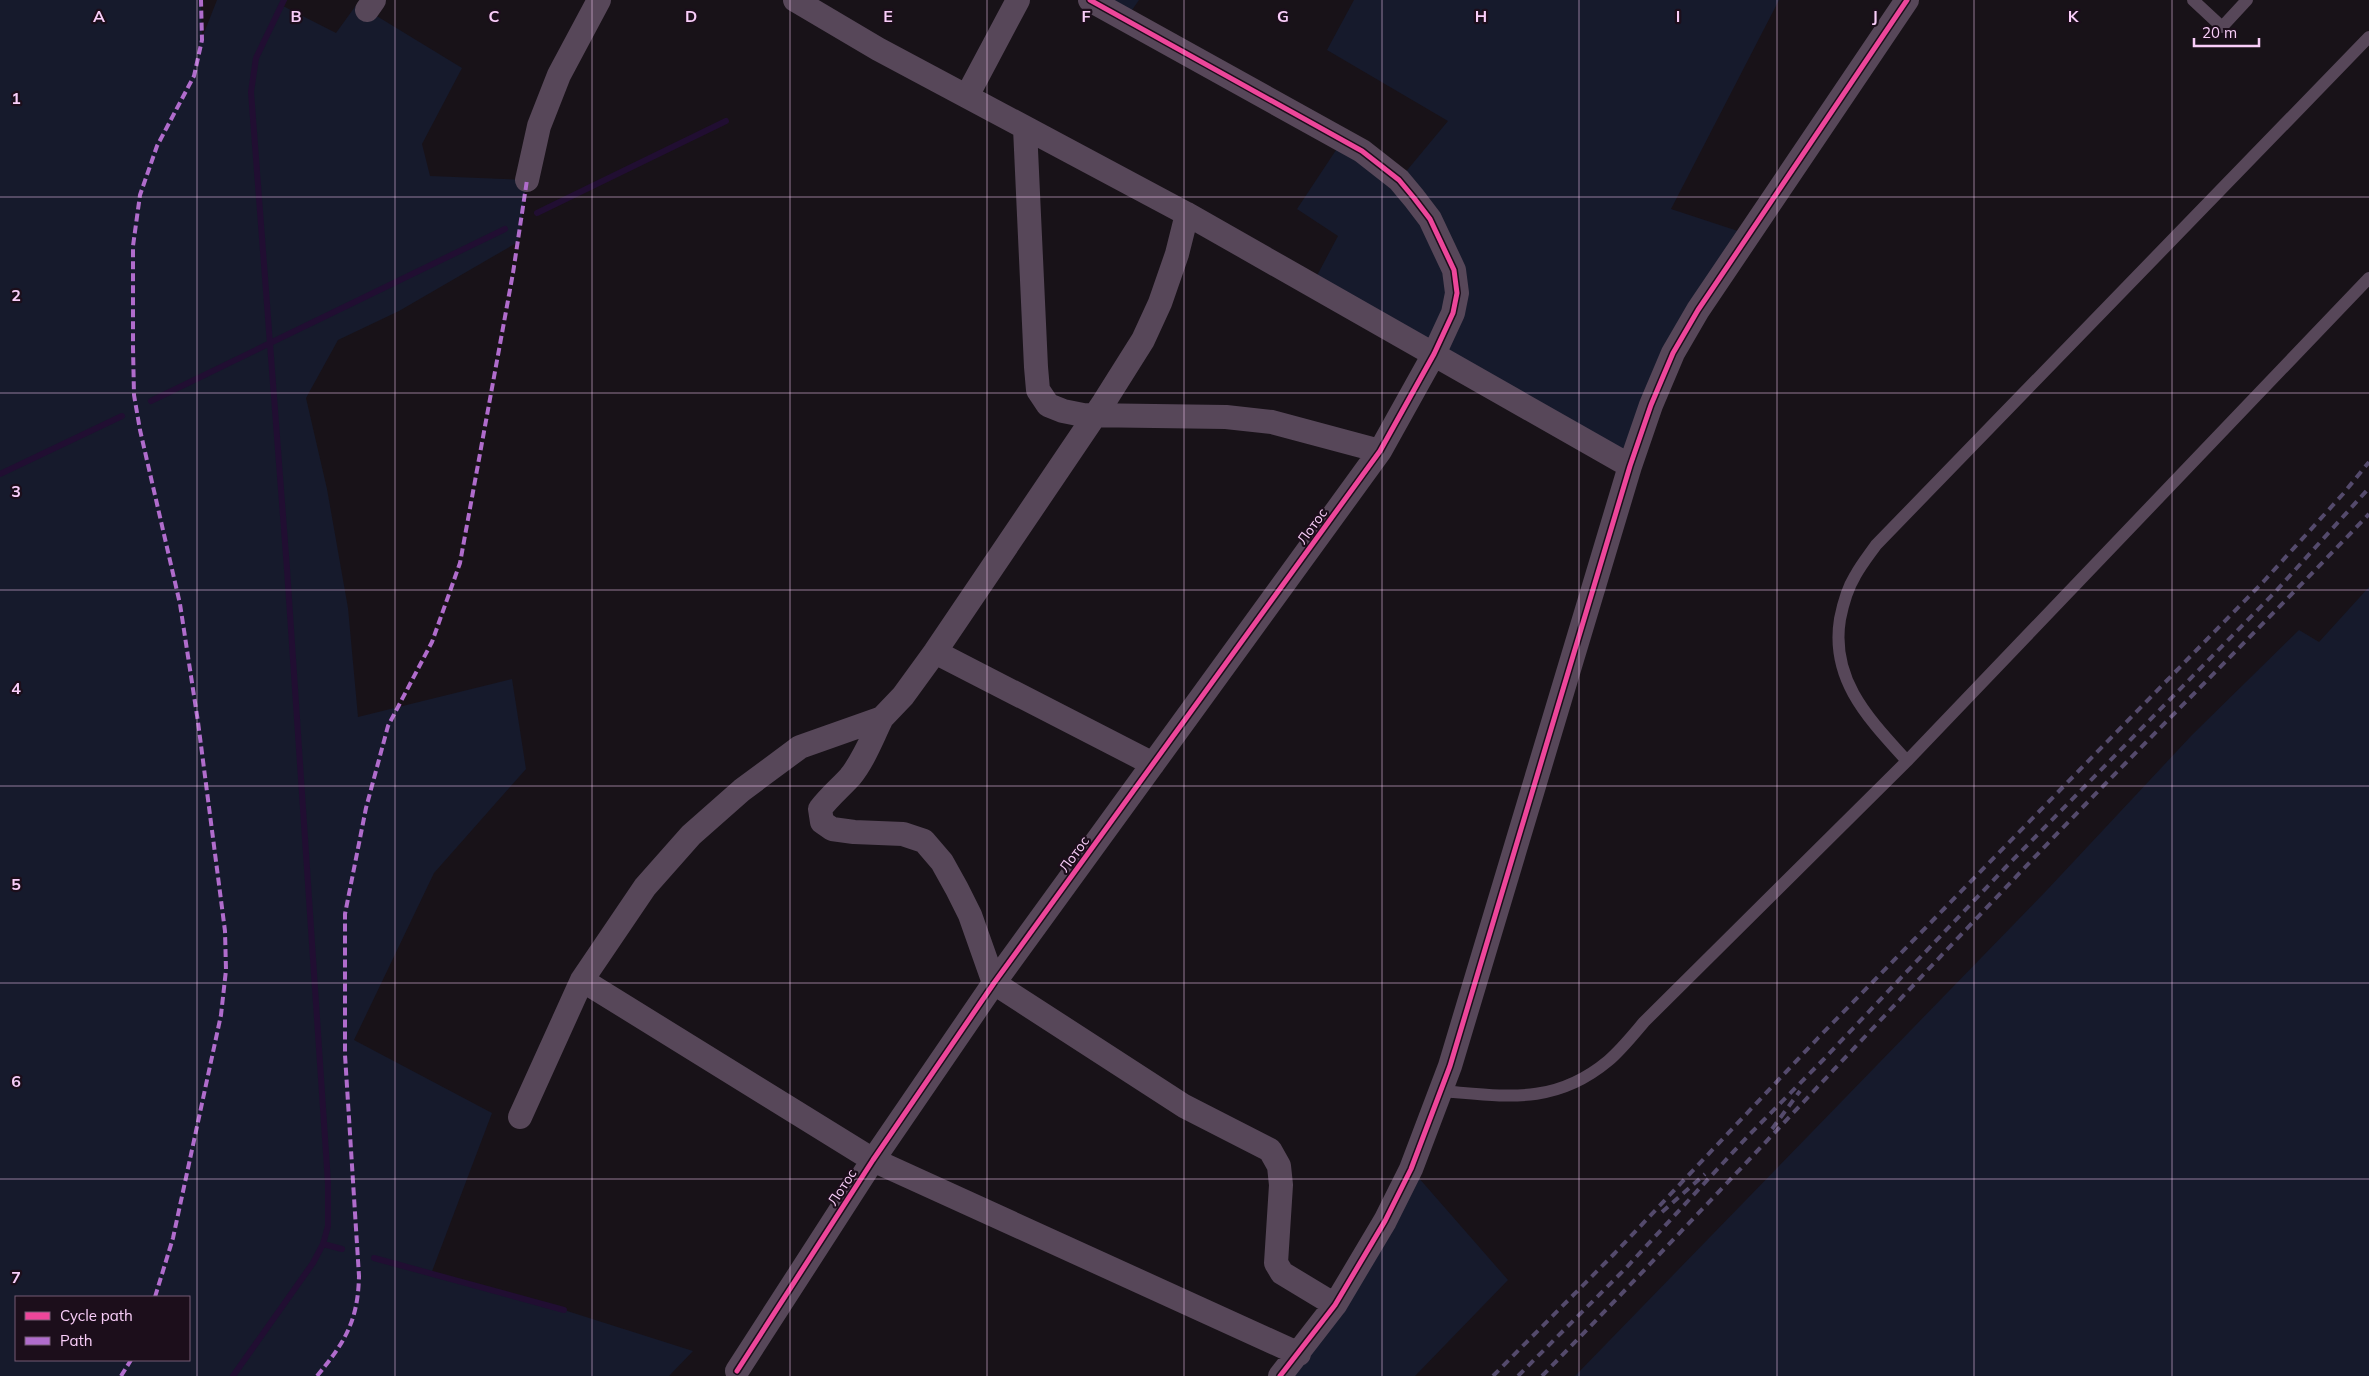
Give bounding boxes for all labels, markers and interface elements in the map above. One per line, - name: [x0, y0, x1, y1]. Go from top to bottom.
- text: A: [93, 6, 105, 26]
- text: B: [290, 6, 302, 26]
- text: C: [489, 6, 500, 26]
- text: D: [685, 6, 697, 26]
- text: E: [883, 6, 893, 26]
- text: F: [1081, 6, 1091, 26]
- text: G: [1277, 6, 1289, 26]
- text: H: [1475, 6, 1487, 26]
- text: I: [1676, 6, 1680, 26]
- text: J: [1872, 6, 1878, 26]
- text: K: [2068, 6, 2080, 26]
- scale bar: [2194, 15, 2259, 47]
- text: 20 m: [2202, 23, 2237, 42]
- text: 1: [11, 88, 21, 108]
- text: 2: [11, 285, 21, 305]
- text: 3: [11, 481, 21, 501]
- street label: Лотос: [1293, 504, 1331, 548]
- text: 4: [11, 678, 21, 698]
- street label: Лотос: [1055, 832, 1093, 876]
- text: 5: [11, 874, 21, 894]
- text: 6: [11, 1071, 21, 1091]
- street label: Лотос: [823, 1165, 861, 1209]
- text: 7: [11, 1267, 21, 1287]
- legend: [15, 1296, 190, 1361]
- text: Cycle path: [60, 1306, 133, 1325]
- text: Path: [60, 1331, 92, 1350]

